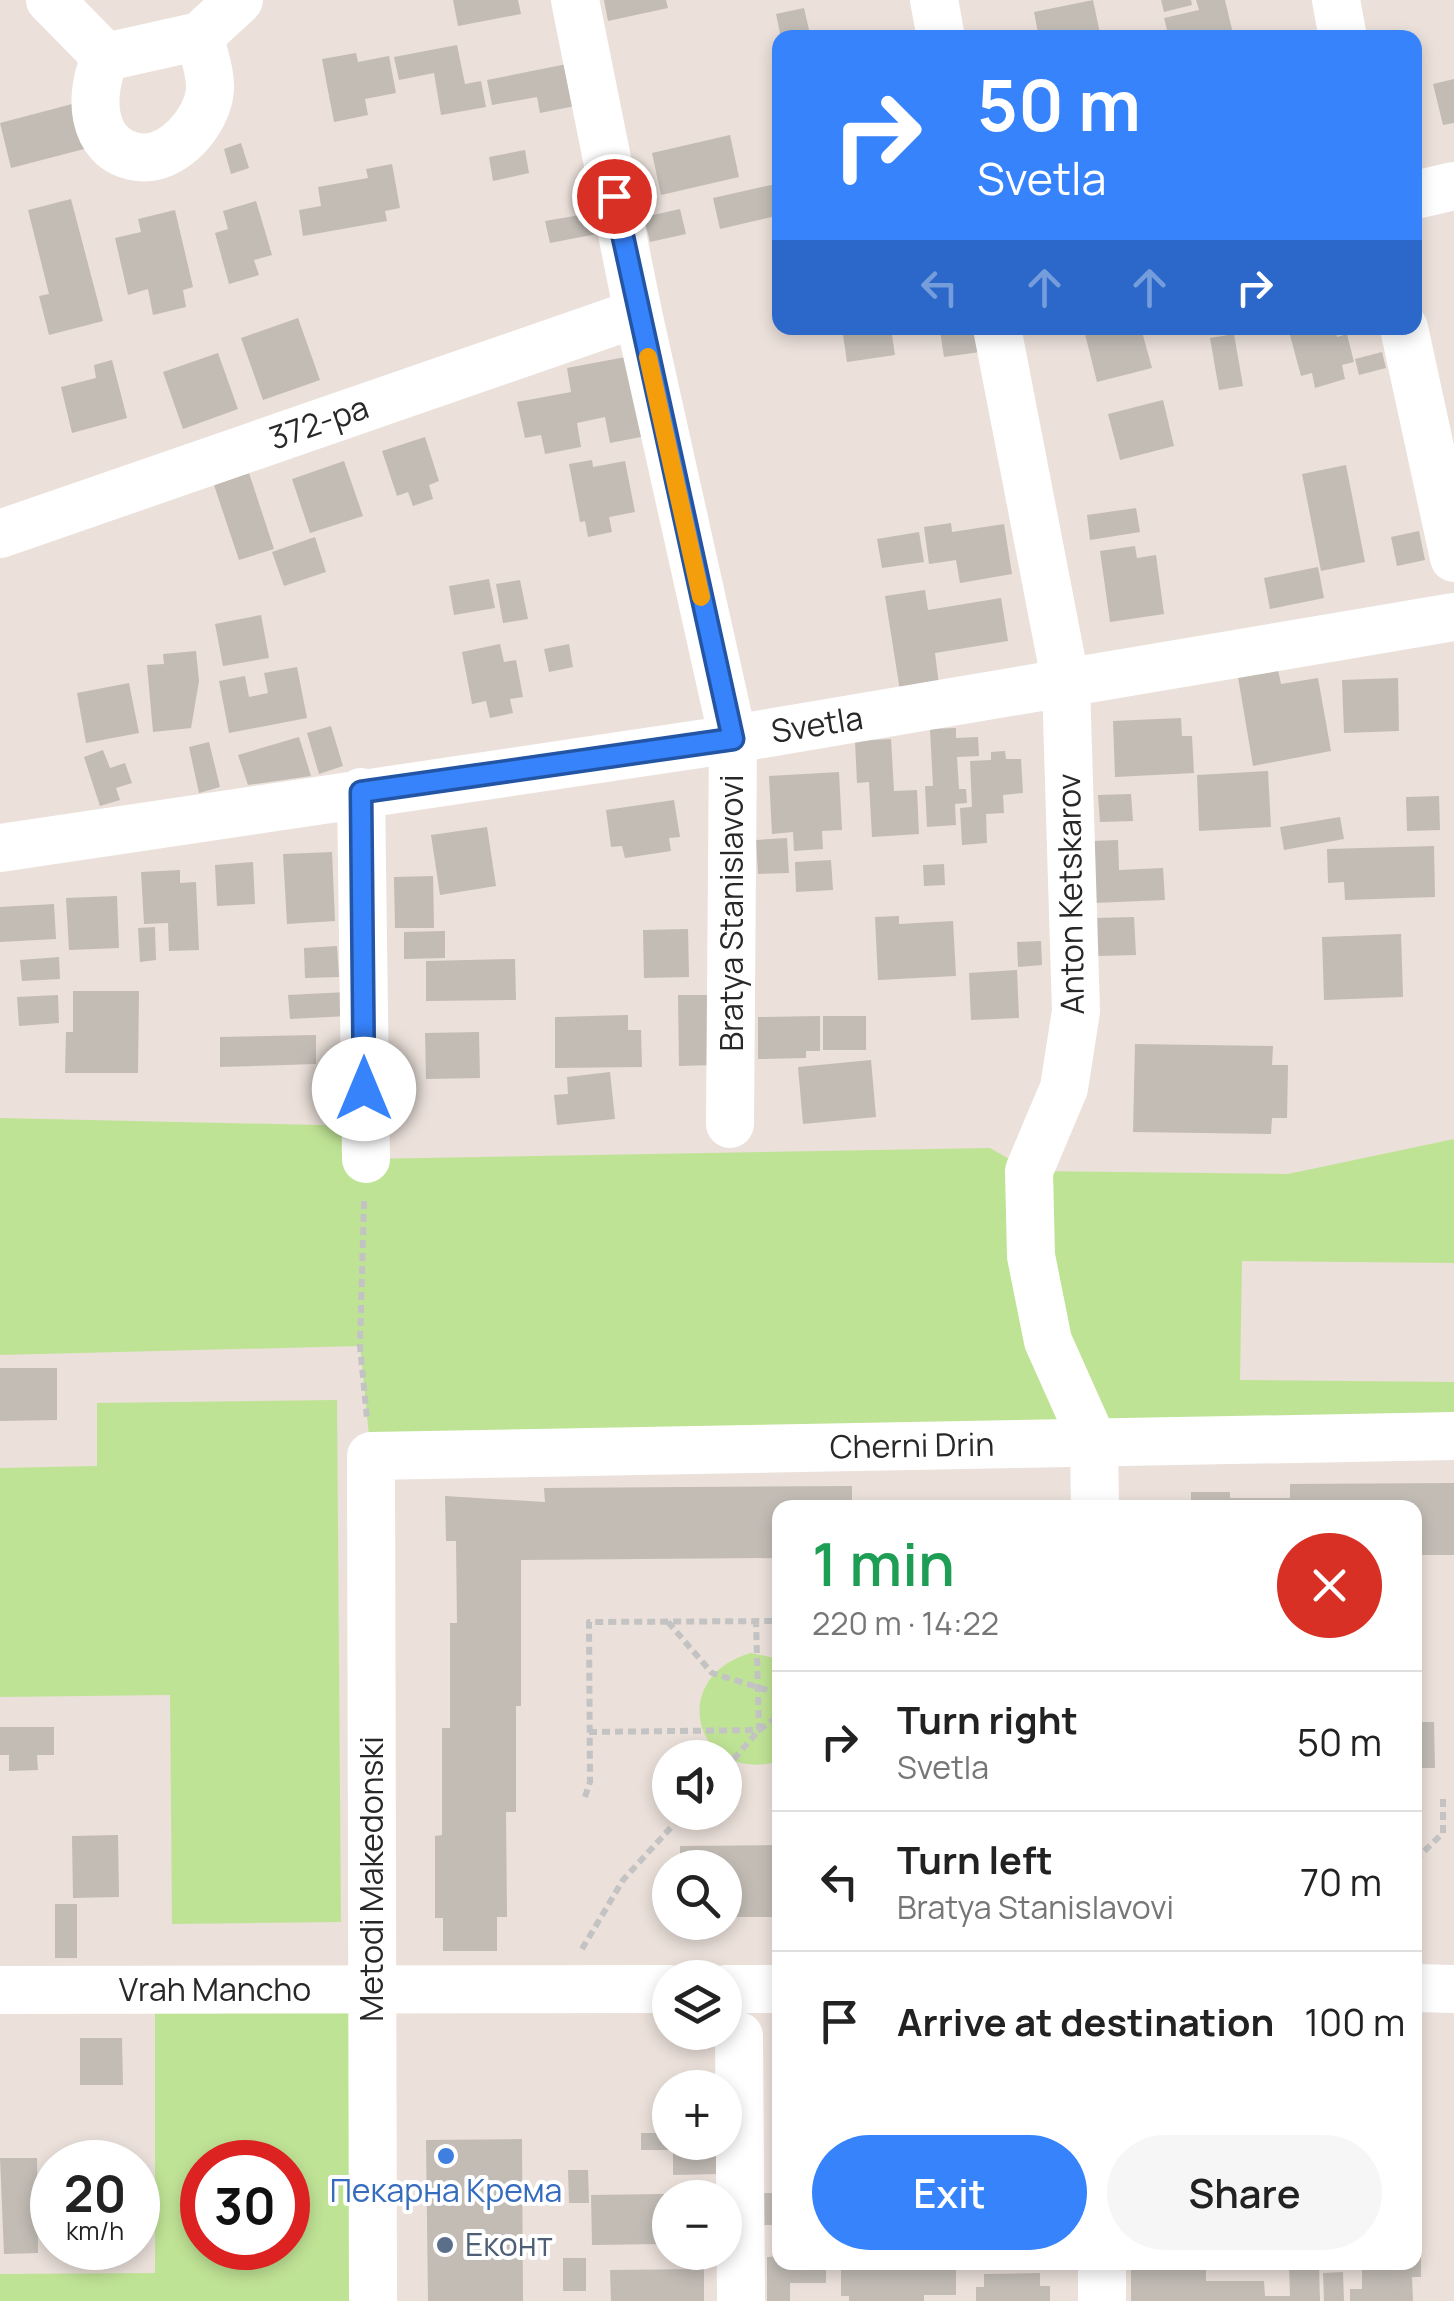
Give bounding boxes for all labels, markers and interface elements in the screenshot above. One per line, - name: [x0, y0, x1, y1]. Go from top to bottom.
- text: 50 m: [977, 56, 1141, 152]
- icon: right: [812, 70, 942, 200]
- text: Svetla: [977, 147, 1107, 209]
- pin: [572, 154, 657, 239]
- icon: arrive: [587, 169, 642, 224]
- icon: left: [912, 260, 967, 315]
- icon: ahead: [1017, 260, 1072, 315]
- icon: ahead: [1122, 260, 1177, 315]
- icon: right: [1227, 260, 1282, 315]
- street label: 372-ра: [263, 385, 374, 459]
- street label: Svetla: [768, 695, 866, 753]
- street label: Anton Ketskarov: [1046, 773, 1094, 1015]
- street label: Bratya Stanislavovi: [709, 775, 753, 1051]
- position arrow: [312, 1037, 416, 1141]
- street label: Cherni Drin: [829, 1422, 995, 1468]
- text: 1 min: [812, 1522, 955, 1604]
- button: close: [1277, 1533, 1382, 1638]
- text: 220 m · 14:22: [812, 1601, 999, 1645]
- text: Turn right: [897, 1693, 1078, 1745]
- icon: right: [812, 1714, 867, 1769]
- text: 50 m: [1297, 1715, 1382, 1767]
- street label: Metodi Makedonski: [349, 1736, 393, 2022]
- map controls: [652, 1740, 742, 2270]
- button: sound: [652, 1740, 742, 1830]
- text: Svetla: [897, 1745, 989, 1789]
- text: Turn left: [897, 1833, 1053, 1885]
- button: search: [652, 1850, 742, 1940]
- icon: left: [812, 1854, 867, 1909]
- text: 70 m: [1300, 1855, 1382, 1907]
- text: Bratya Stanislavovi: [897, 1885, 1174, 1929]
- button: layers: [652, 1960, 742, 2050]
- street label: Vrah Mancho: [119, 1967, 311, 2011]
- icon: arrive: [812, 1994, 867, 2049]
- text: Arrive at destination: [897, 1995, 1274, 2047]
- text: 100 m: [1304, 1995, 1405, 2047]
- button: +: [652, 2070, 742, 2160]
- button: Exit: [812, 2135, 1087, 2250]
- button: Share: [1107, 2135, 1382, 2250]
- speed limit sign: 30: [180, 2140, 310, 2270]
- marker: Пекарна Крема: [435, 2145, 457, 2167]
- text: 20: [64, 2159, 126, 2227]
- place label: Пекарна Крема: [330, 2168, 562, 2212]
- button: −: [652, 2180, 742, 2270]
- text: km/h: [66, 2213, 124, 2248]
- place label: Еконт: [465, 2222, 553, 2266]
- marker: Еконт: [434, 2234, 456, 2256]

